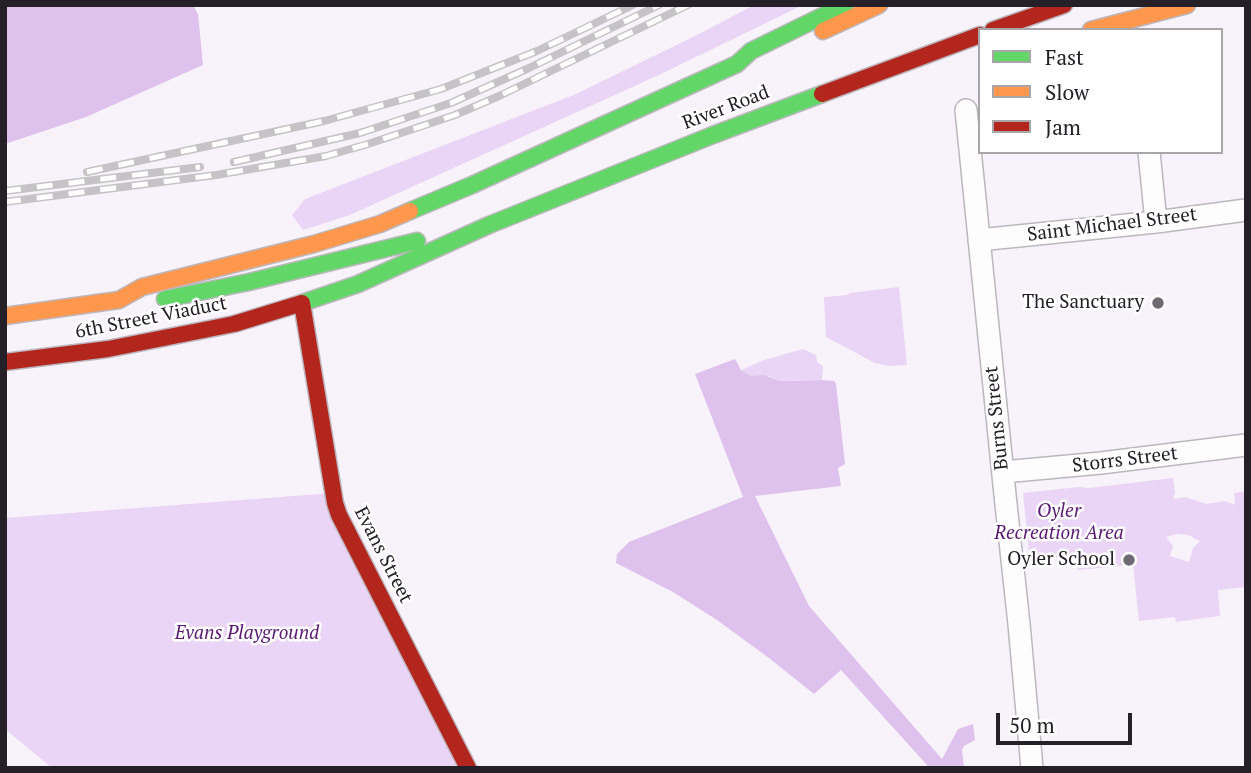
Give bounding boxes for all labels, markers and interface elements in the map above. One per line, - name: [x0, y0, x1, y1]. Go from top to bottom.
- legend: [978, 28, 1223, 154]
- text: Fast: [1045, 43, 1084, 71]
- text: Slow: [1045, 78, 1089, 106]
- street label: River Road: [679, 81, 773, 135]
- text: Jam: [1045, 113, 1081, 141]
- street label: Saint Michael Street: [1026, 203, 1198, 247]
- street label: 6th Street Viaduct: [73, 292, 229, 344]
- place label: The Sanctuary: [1022, 292, 1144, 314]
- marker: The Sanctuary: [1150, 295, 1166, 311]
- street label: Burns Street: [980, 365, 1014, 471]
- street label: Storrs Street: [1071, 442, 1179, 478]
- park label: Oyler Recreation Area: [994, 501, 1124, 545]
- street label: Evans Street: [349, 503, 417, 607]
- place label: Oyler School: [1007, 549, 1115, 571]
- marker: Oyler School: [1121, 552, 1137, 568]
- park label: Evans Playground: [175, 623, 319, 645]
- scale bar: [999, 700, 1136, 744]
- text: 50 m: [1009, 711, 1055, 739]

